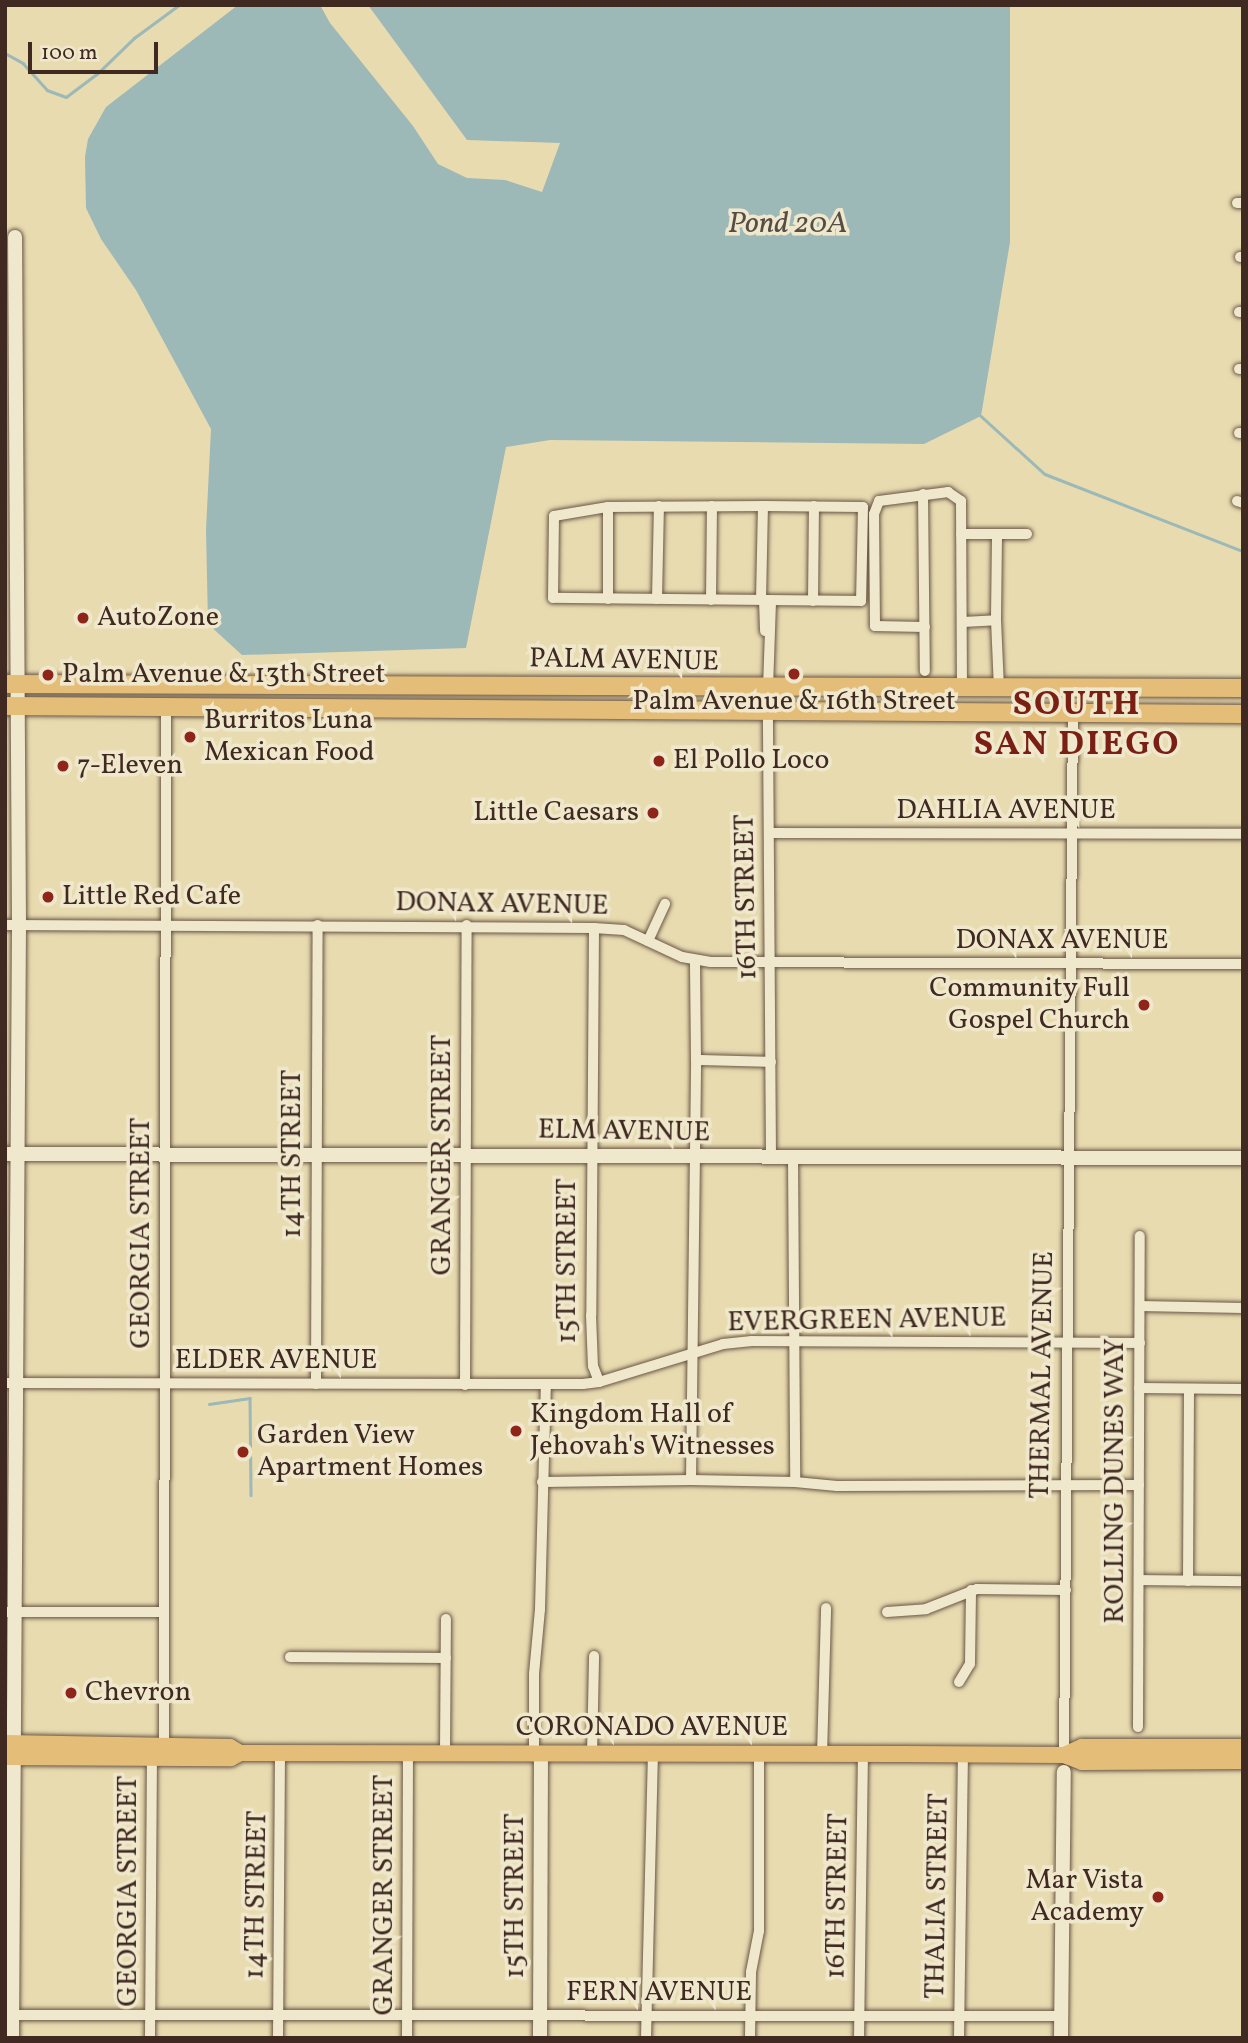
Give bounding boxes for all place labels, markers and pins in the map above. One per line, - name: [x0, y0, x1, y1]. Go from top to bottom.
- place label: AutoZone: [97, 601, 219, 635]
- marker: AutoZone: [75, 610, 91, 626]
- place label: Palm Avenue & 13th Street: [62, 658, 385, 692]
- marker: Palm Avenue & 16th Street: [786, 666, 802, 682]
- marker: Palm Avenue & 13th Street: [40, 667, 56, 683]
- place label: Palm Avenue & 16th Street: [632, 685, 956, 719]
- place label: Burritos Luna Mexican Food: [204, 704, 374, 770]
- marker: Burritos Luna Mexican Food: [182, 729, 198, 745]
- place label: El Pollo Loco: [673, 744, 829, 778]
- place label: 7-Eleven: [77, 749, 183, 783]
- marker: El Pollo Loco: [651, 753, 667, 769]
- marker: 7-Eleven: [55, 758, 71, 774]
- place label: Little Caesars: [473, 796, 639, 830]
- marker: Little Caesars: [645, 805, 661, 821]
- place label: Little Red Cafe: [62, 880, 241, 914]
- marker: Little Red Cafe: [40, 889, 56, 905]
- place label: Community Full Gospel Church: [928, 972, 1130, 1038]
- marker: Community Full Gospel Church: [1136, 997, 1152, 1013]
- place label: Kingdom Hall of Jehovah's Witnesses: [530, 1398, 776, 1464]
- place label: Garden View Apartment Homes: [257, 1419, 483, 1485]
- marker: Kingdom Hall of Jehovah's Witnesses: [508, 1423, 524, 1439]
- marker: Garden View Apartment Homes: [235, 1444, 251, 1460]
- place label: Chevron: [85, 1676, 191, 1710]
- marker: Chevron: [63, 1685, 79, 1701]
- place label: Mar Vista Academy: [1025, 1864, 1144, 1930]
- marker: Mar Vista Academy: [1150, 1889, 1166, 1905]

